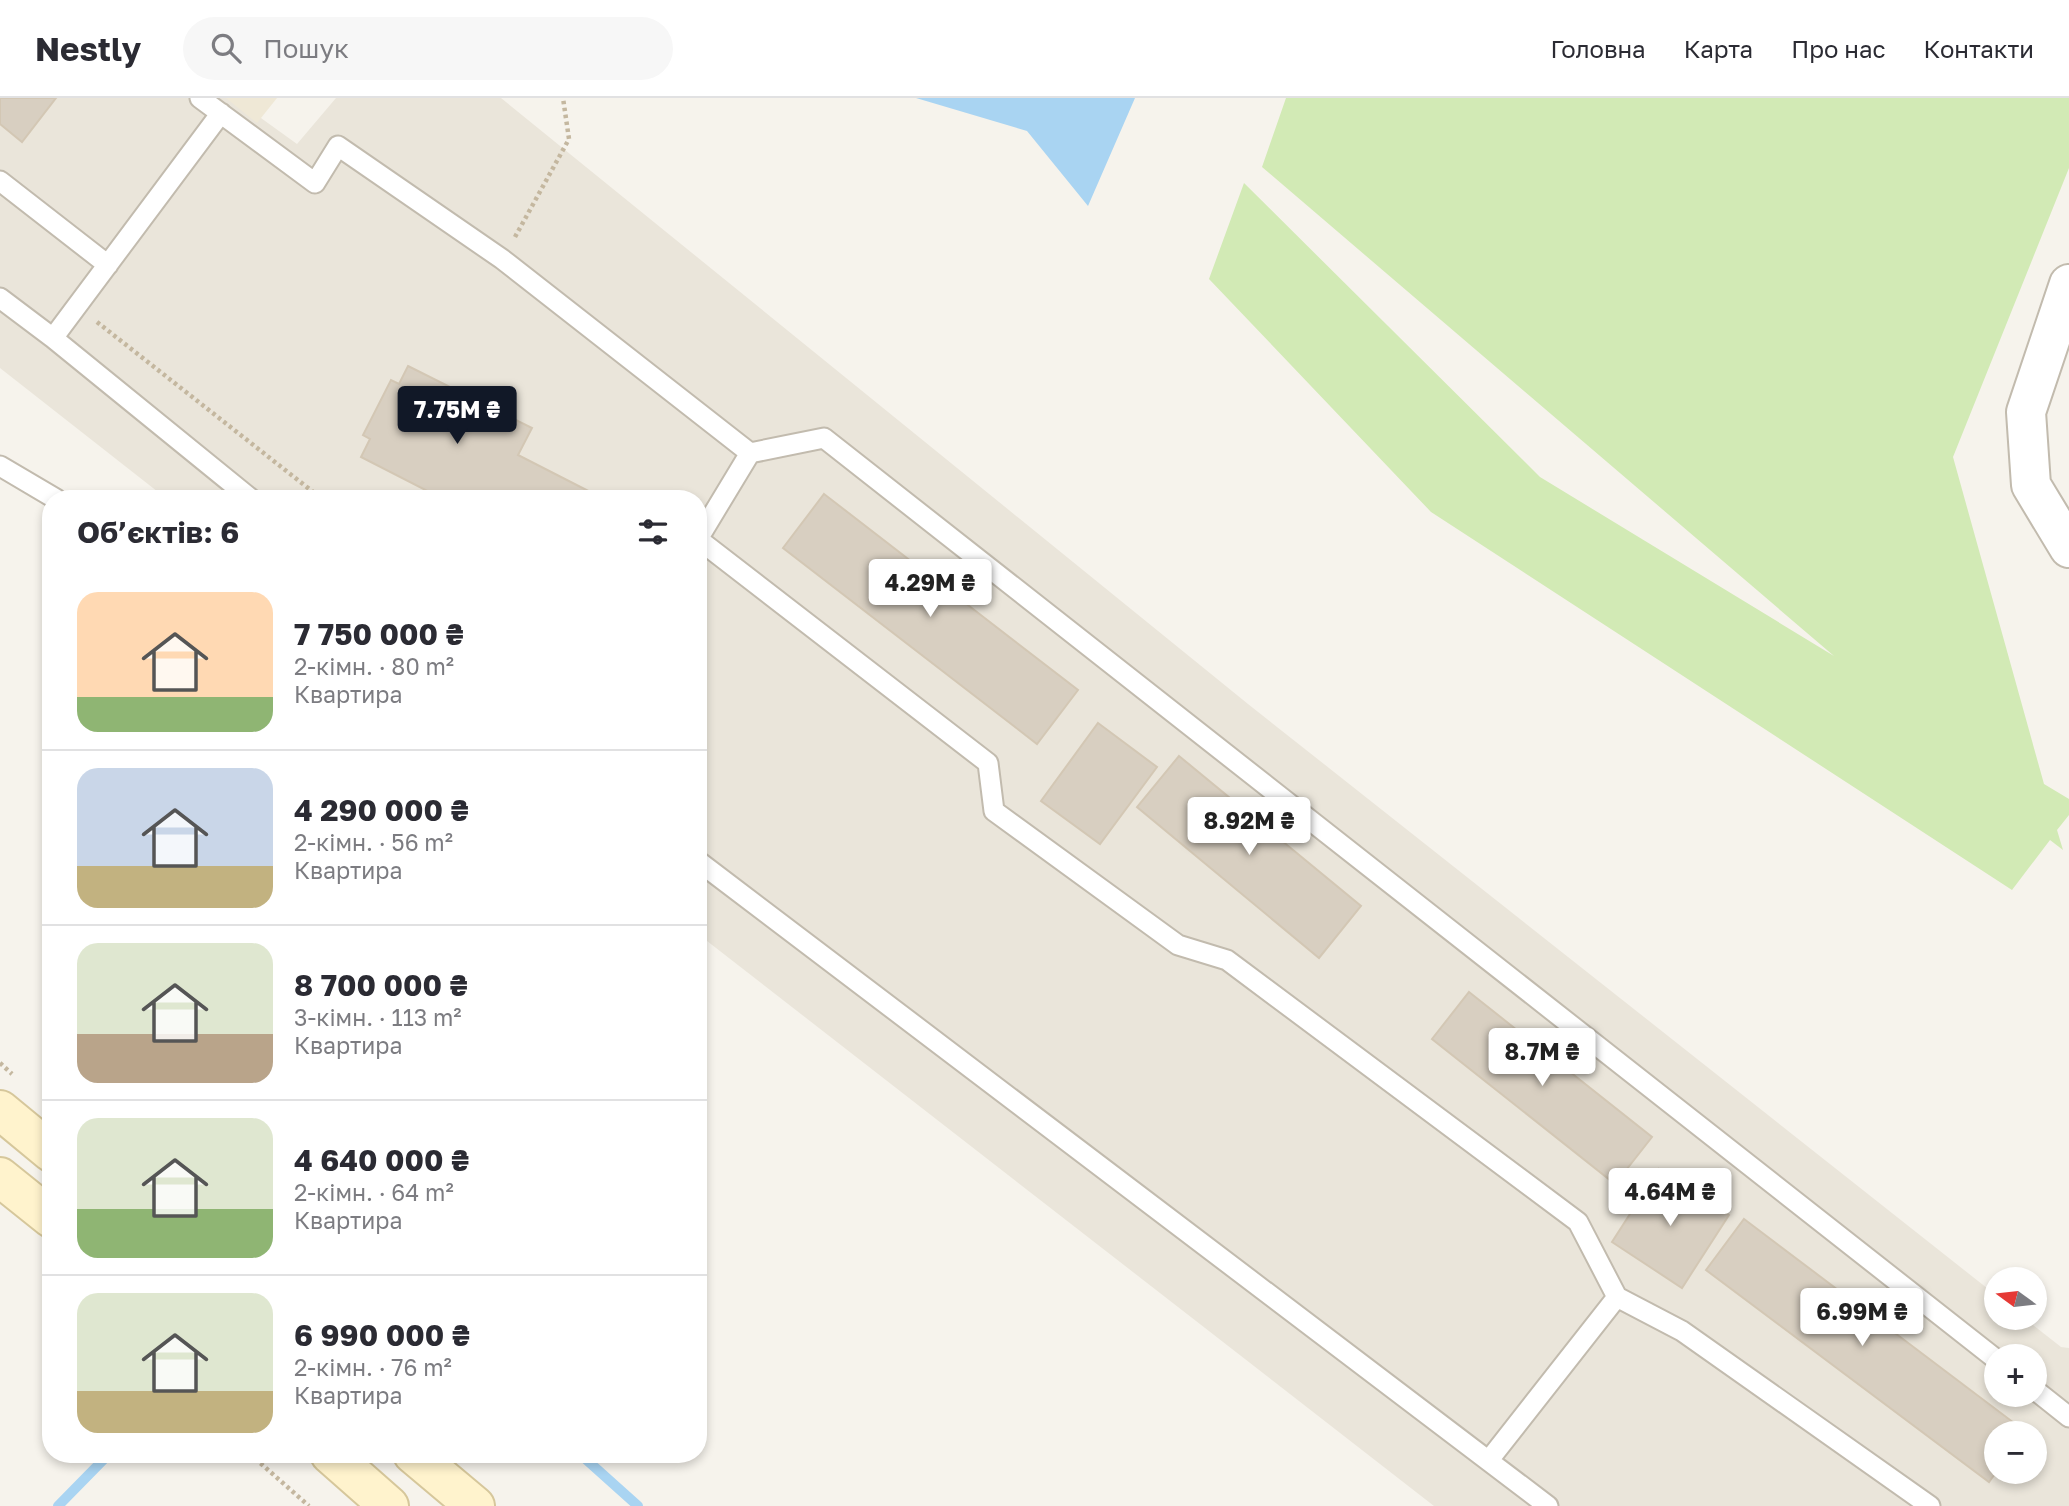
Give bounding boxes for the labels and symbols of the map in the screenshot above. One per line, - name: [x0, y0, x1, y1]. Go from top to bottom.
- pin: 7.75M ₴: [392, 386, 522, 446]
- pin: 4.29M ₴: [865, 560, 995, 619]
- pin: 8.92M ₴: [1184, 798, 1314, 857]
- pin: 8.7M ₴: [1485, 1028, 1599, 1088]
- pin: 4.64M ₴: [1605, 1168, 1735, 1228]
- north arrow: [1984, 1267, 2048, 1330]
- pin: 6.99M ₴: [1797, 1288, 1927, 1348]

